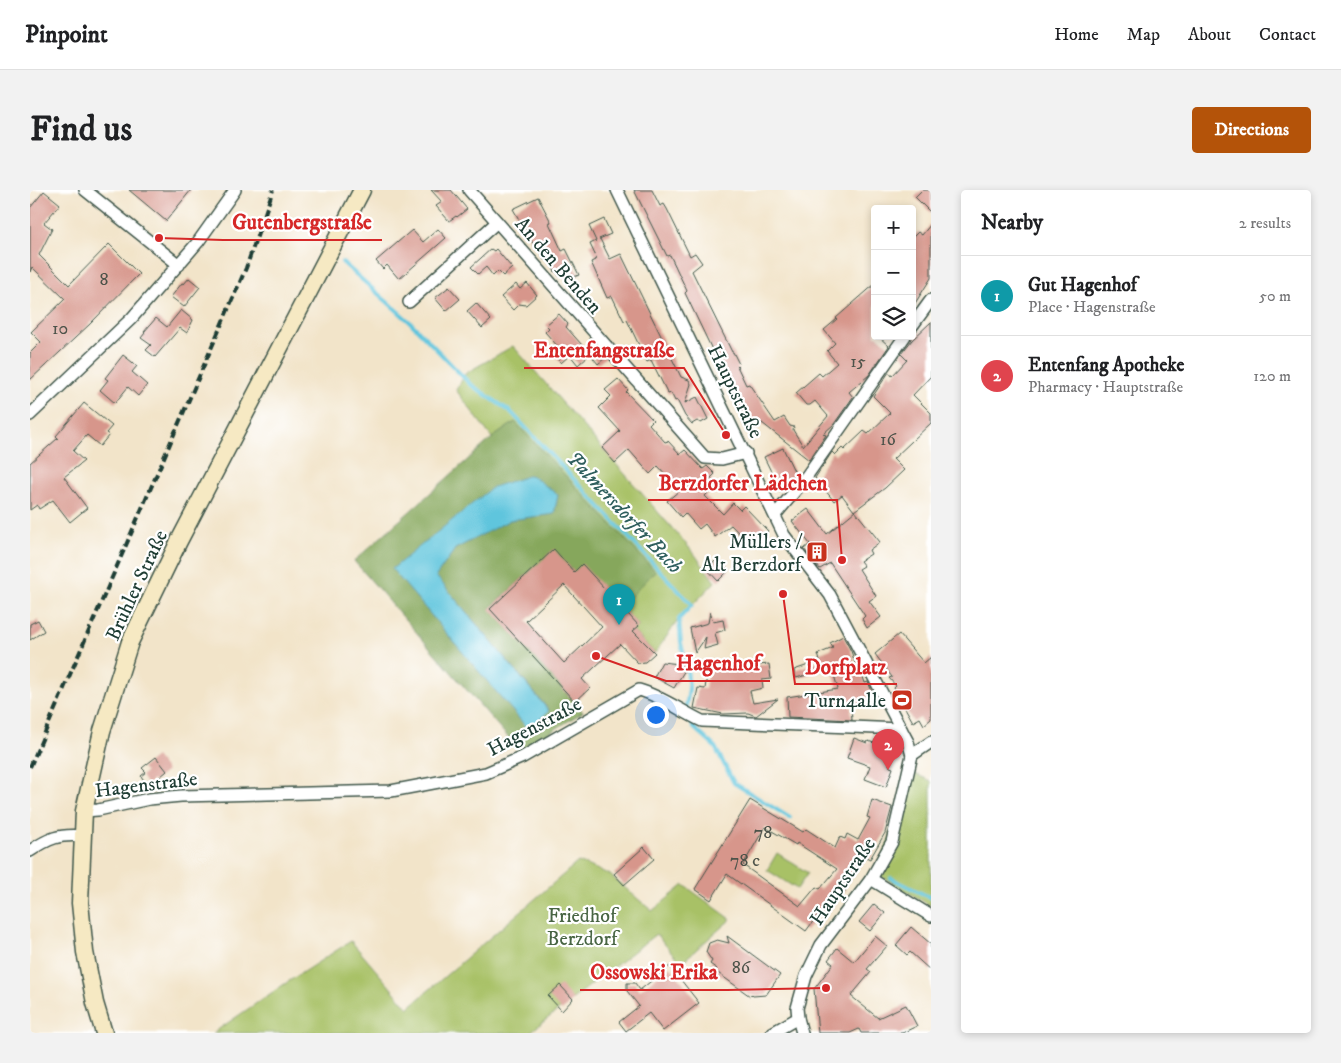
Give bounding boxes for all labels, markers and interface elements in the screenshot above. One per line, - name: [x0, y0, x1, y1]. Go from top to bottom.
- text: Pinpoint: [25, 20, 108, 50]
- text: Home: [1054, 24, 1099, 46]
- text: Map: [1127, 24, 1160, 46]
- text: About: [1188, 24, 1231, 46]
- text: Contact: [1259, 24, 1316, 46]
- button: Directions: [1192, 107, 1311, 153]
- text: Find us: [30, 108, 132, 152]
- callout: Gutenbergstraße: [223, 204, 382, 240]
- map controls: [871, 205, 916, 340]
- button: +: [871, 205, 916, 250]
- text: Gutenbergstraße: [232, 210, 372, 236]
- text: Nearby: [981, 210, 1043, 236]
- street label: An den Benden: [509, 212, 607, 320]
- text: 2 results: [1239, 213, 1291, 233]
- button: −: [871, 250, 916, 295]
- house number: 8: [99, 269, 109, 291]
- text: Gut Hagenhof: [1028, 274, 1137, 297]
- text: 1: [994, 286, 1000, 306]
- text: 50 m: [1259, 286, 1291, 306]
- button: layers: [871, 295, 916, 340]
- text: Place · Hagenstraße: [1028, 297, 1156, 317]
- house number: 10: [52, 318, 68, 340]
- callout: Entenfangstraße: [524, 332, 684, 368]
- text: Entenfangstraße: [534, 338, 675, 364]
- street label: Hauptstraße: [701, 341, 768, 442]
- house number: 15: [850, 351, 866, 373]
- text: Entenfang Apotheke: [1028, 354, 1184, 377]
- text: 2: [993, 366, 1001, 386]
- text: 120 m: [1253, 366, 1291, 386]
- text: Pharmacy · Hauptstraße: [1028, 377, 1183, 397]
- house number: 16: [880, 429, 897, 451]
- water label: Palmersdorfer Bach: [561, 446, 688, 579]
- callout: Berzdorfer Lädchen: [648, 464, 837, 500]
- text: Berzdorfer Lädchen: [658, 471, 829, 497]
- street label: Brühler Straße: [101, 526, 174, 645]
- place label: Müllers / Alt Berzdorf: [701, 530, 805, 578]
- building icon: Müllers / Alt Berzdorf: [805, 540, 829, 564]
- pin: 1: [603, 584, 635, 625]
- callout: Hagenhof: [666, 645, 770, 681]
- callout: Dorfplatz: [795, 648, 897, 684]
- text: Hagenhof: [676, 651, 763, 677]
- text: Dorfplatz: [805, 655, 888, 681]
- sports icon: Turn4alle: [890, 688, 914, 712]
- place label: Turn4alle: [805, 689, 886, 714]
- street label: Hagenstraße: [483, 692, 586, 763]
- your location: [643, 702, 669, 728]
- pin: 2: [872, 729, 904, 770]
- street label: Hagenstraße: [93, 767, 199, 804]
- house number: 78: [754, 822, 772, 844]
- street label: Hauptstraße: [805, 833, 882, 931]
- house number: 78 c: [730, 850, 760, 872]
- park label: Friedhof Berzdorf: [547, 904, 621, 952]
- callout: Ossowski Erika: [580, 954, 727, 990]
- house number: 86: [732, 957, 751, 979]
- text: Ossowski Erika: [590, 960, 719, 986]

